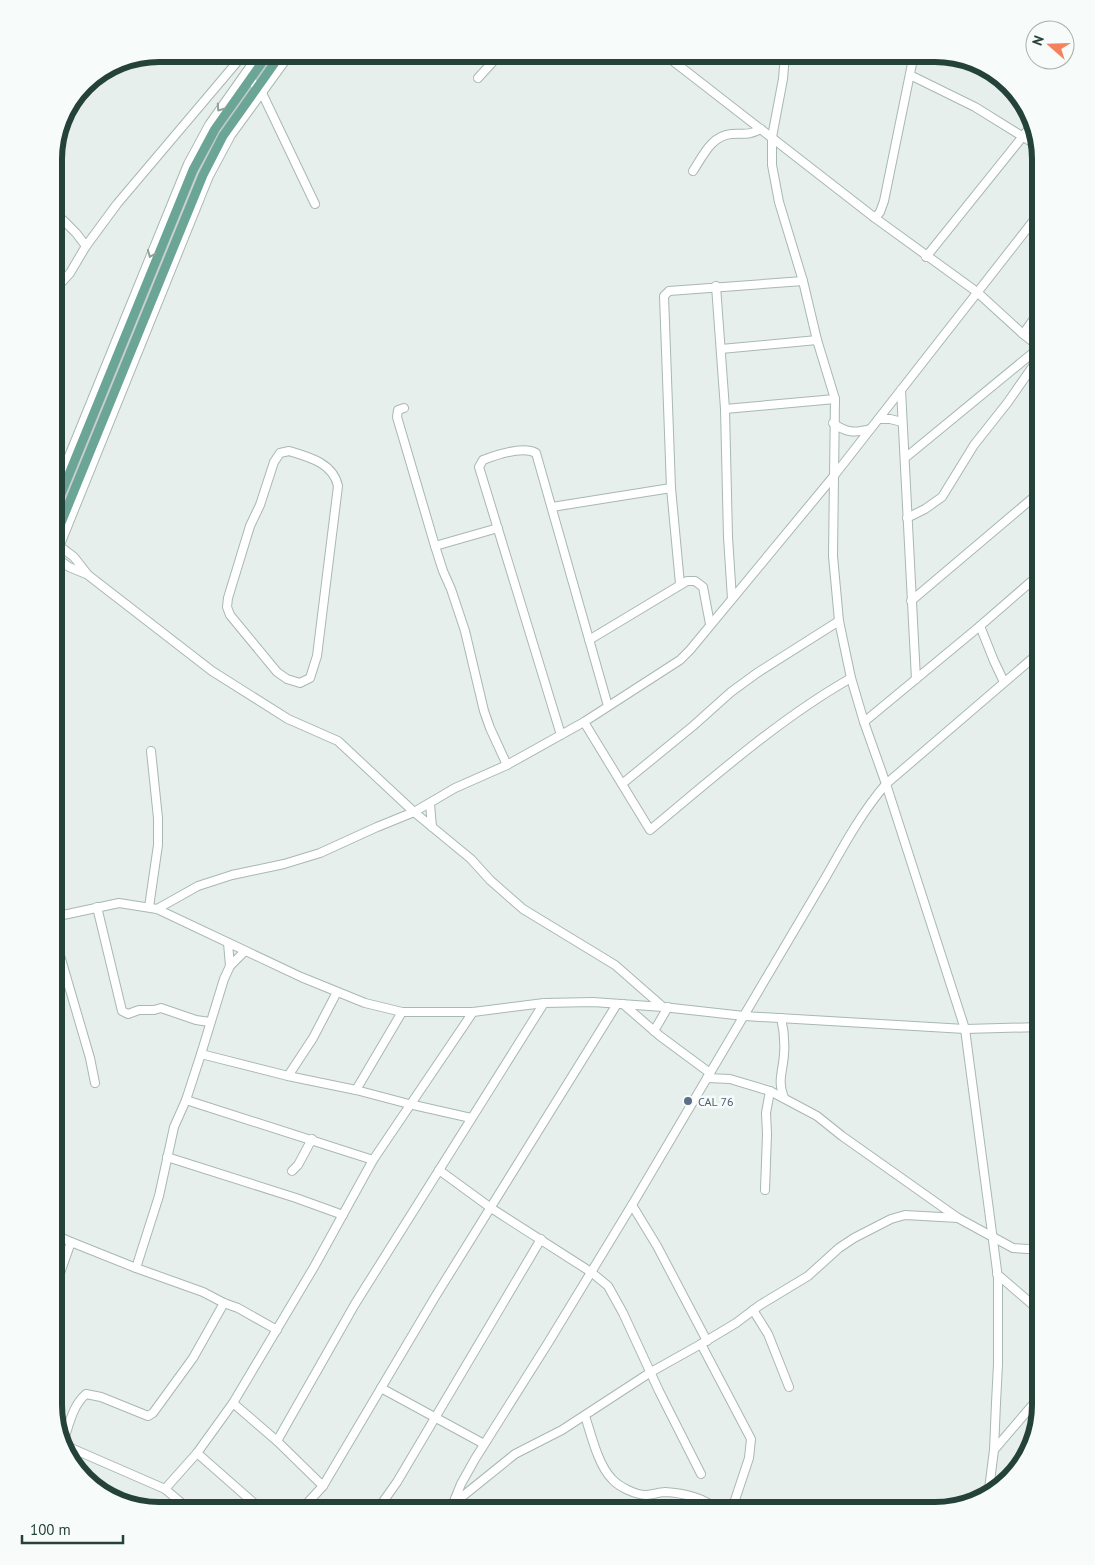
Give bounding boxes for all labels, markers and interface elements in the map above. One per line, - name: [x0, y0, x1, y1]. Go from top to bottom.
- north arrow: [1025, 20, 1075, 70]
- text: N: [1028, 33, 1048, 48]
- one-way arrow: [217, 102, 226, 112]
- one-way arrow: [146, 249, 157, 258]
- place label: CAL 76: [698, 1094, 734, 1109]
- marker: CAL 76: [682, 1095, 694, 1107]
- scale bar: [22, 1512, 124, 1544]
- text: 100 m: [30, 1520, 71, 1539]

